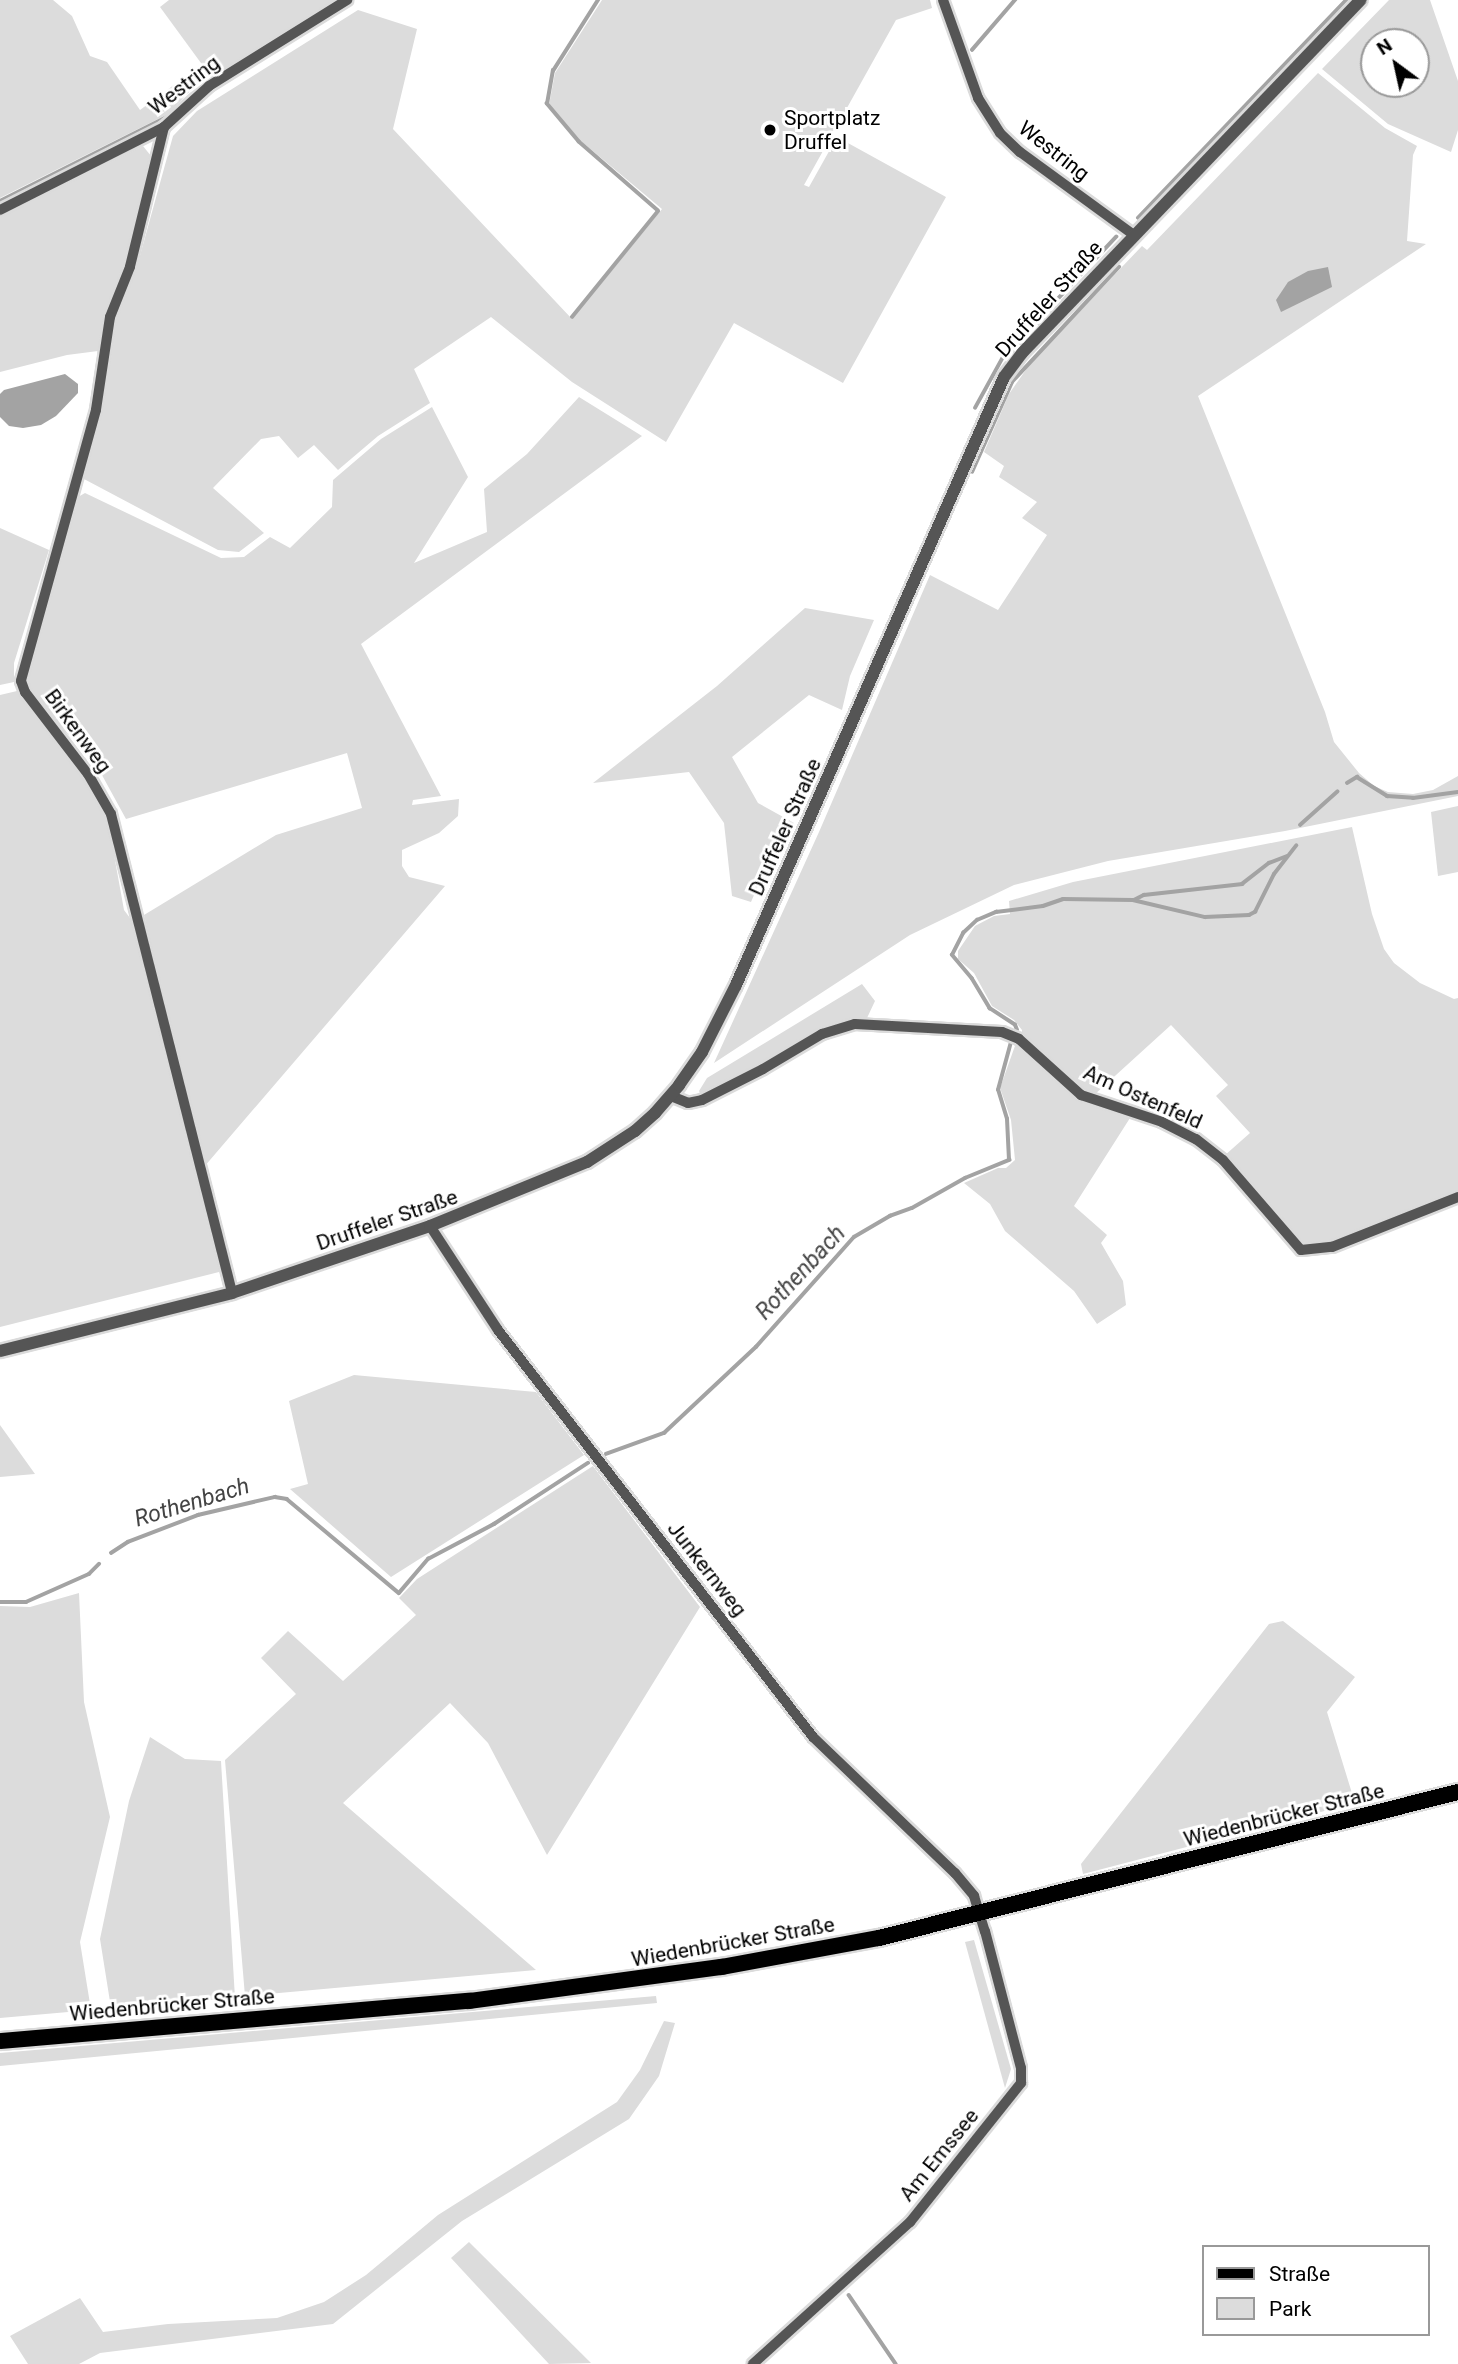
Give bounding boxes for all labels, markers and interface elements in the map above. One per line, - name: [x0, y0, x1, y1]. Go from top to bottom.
- north arrow: [1360, 28, 1430, 98]
- text: N: [1372, 33, 1396, 60]
- street label: Westring: [143, 50, 225, 120]
- place label: Sportplatz Druffel: [784, 105, 880, 155]
- street label: Westring: [1014, 116, 1094, 186]
- marker: Sportplatz Druffel: [762, 122, 778, 138]
- street label: Druffeler Straße: [990, 236, 1108, 362]
- street label: Birkenweg: [39, 684, 117, 778]
- street label: Druffeler Straße: [743, 754, 827, 900]
- street label: Am Ostenfeld: [1080, 1060, 1206, 1134]
- street label: Druffeler Straße: [313, 1184, 461, 1256]
- water label: Rothenbach: [750, 1220, 852, 1326]
- water label: Rothenbach: [131, 1472, 253, 1534]
- street label: Junkernweg: [662, 1516, 752, 1622]
- street label: Wiedenbrücker Straße: [1181, 1778, 1387, 1852]
- street label: Wiedenbrücker Straße: [629, 1912, 837, 1972]
- street label: Wiedenbrücker Straße: [68, 1983, 276, 2027]
- street label: Am Emssee: [894, 2104, 984, 2206]
- legend: [1202, 2245, 1430, 2336]
- text: Straße: [1269, 2262, 1330, 2286]
- text: Park: [1269, 2297, 1311, 2321]

